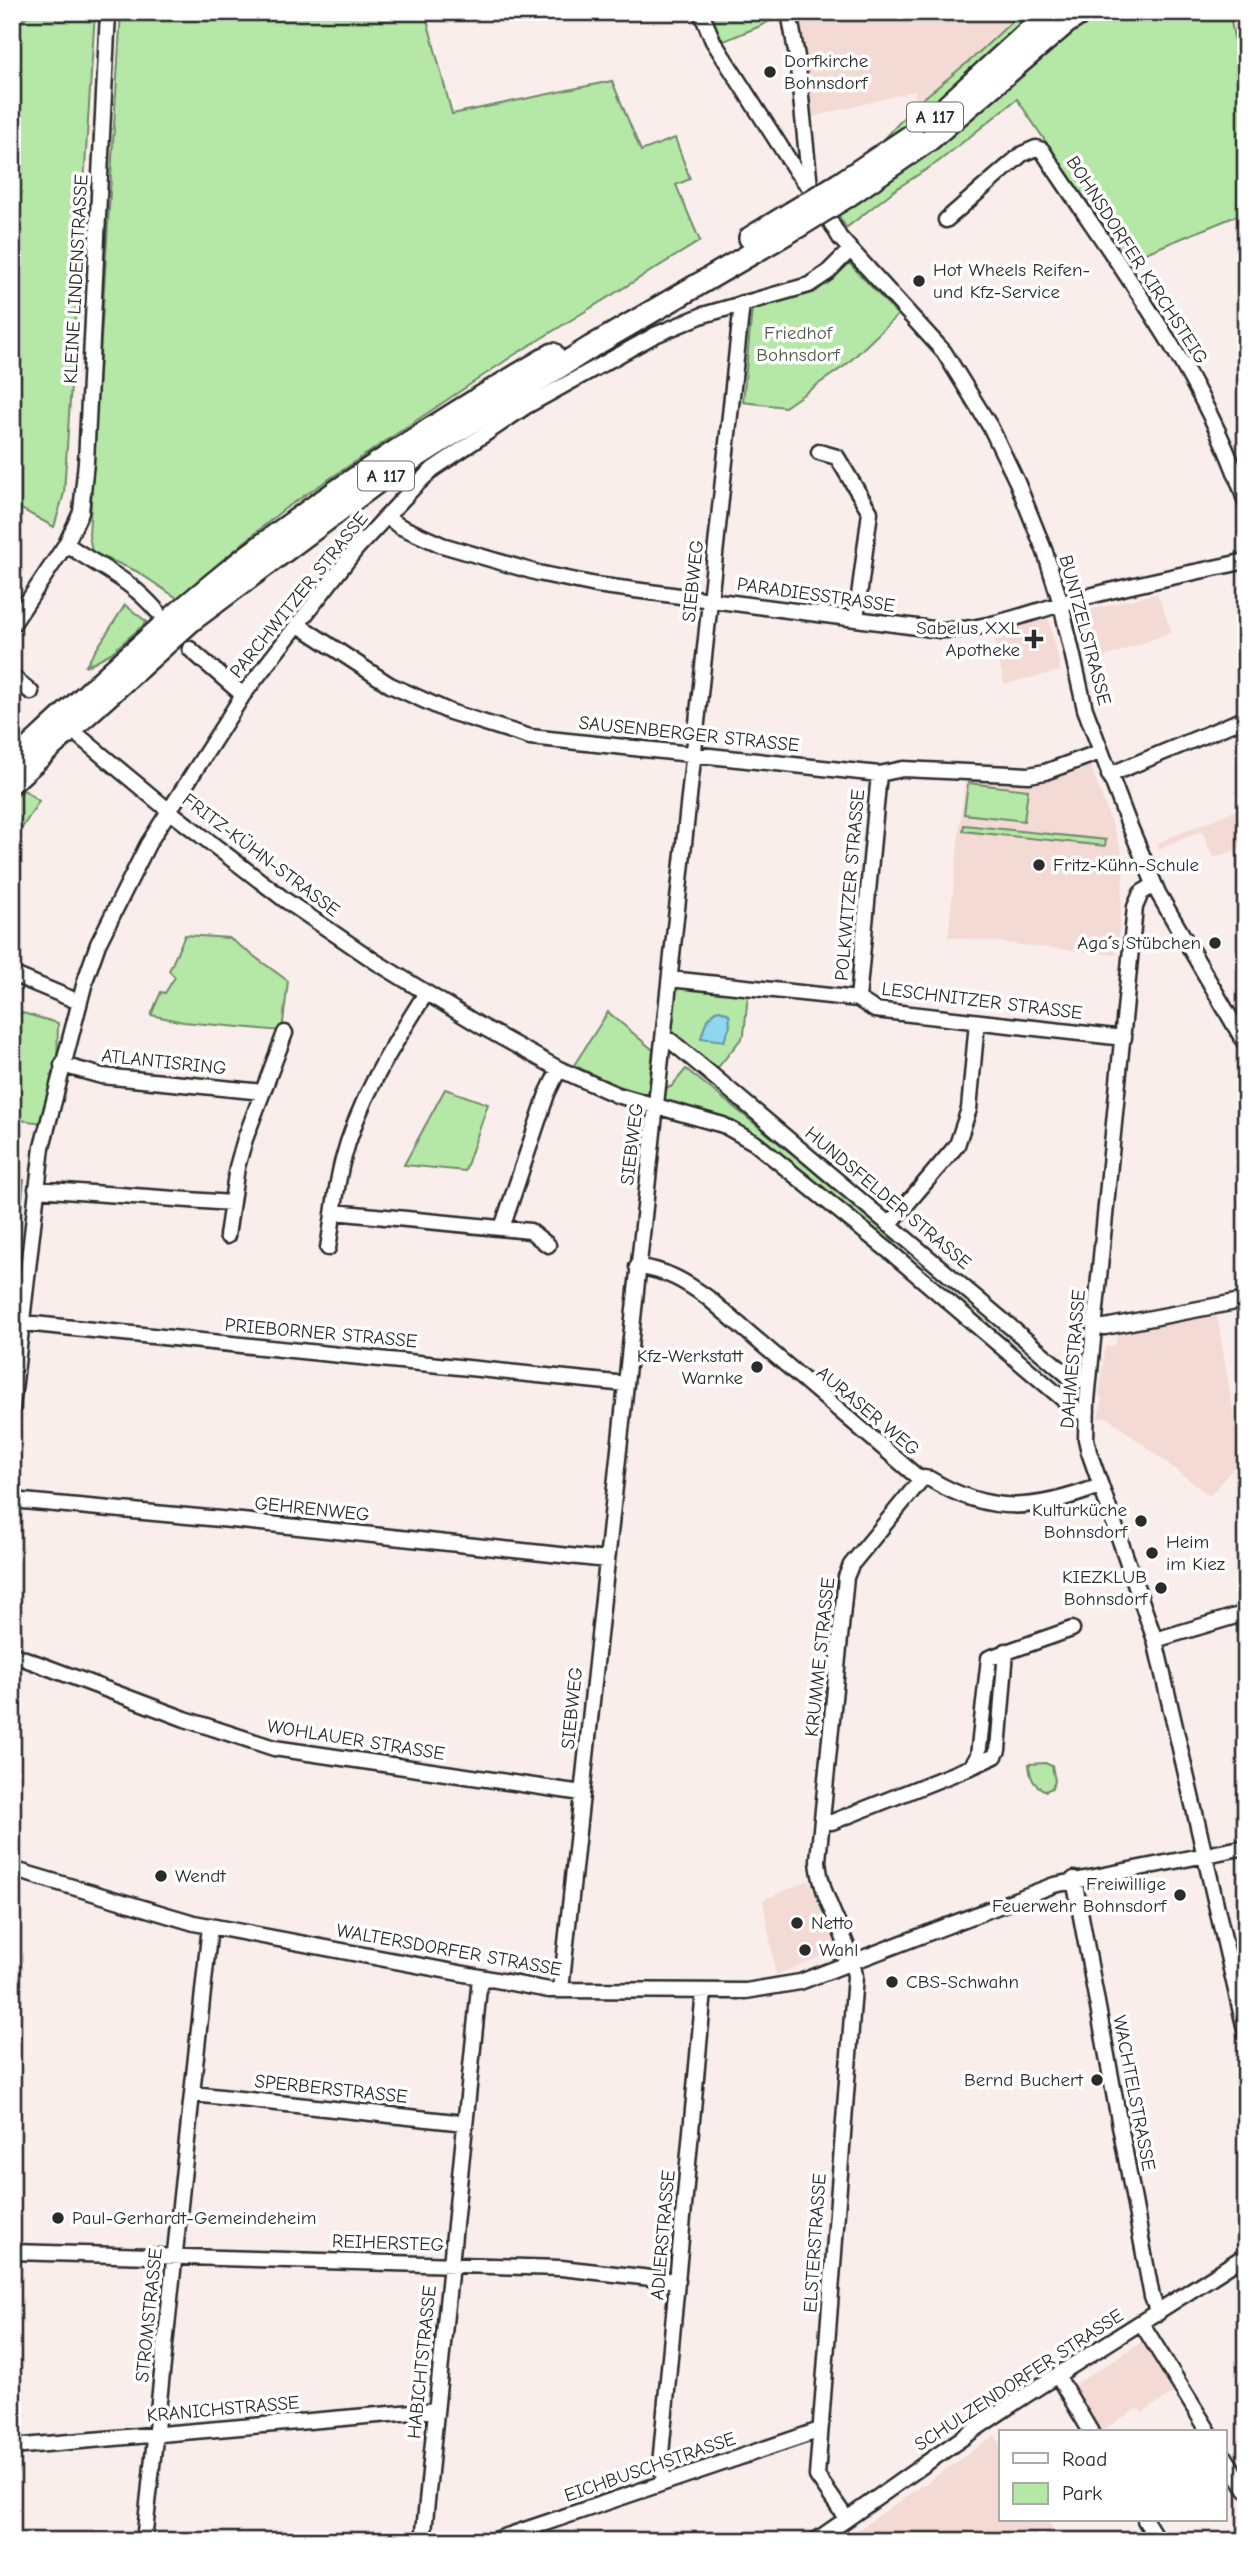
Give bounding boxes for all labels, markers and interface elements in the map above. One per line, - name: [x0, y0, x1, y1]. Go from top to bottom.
- place label: Dorfkirche Bohnsdorf: [784, 50, 869, 94]
- marker: Dorfkirche Bohnsdorf: [762, 64, 778, 80]
- road number: A 117: [907, 103, 963, 132]
- street label: BOHNSDORFER KIRCHSTEIG: [1061, 152, 1213, 368]
- street label: KLEINE LINDENSTRASSE: [60, 174, 92, 384]
- place label: Hot Wheels Reifen- und Kfz-Service: [933, 259, 1090, 303]
- marker: Hot Wheels Reifen- und Kfz-Service: [911, 273, 927, 289]
- park label: Friedhof Bohnsdorf: [756, 322, 841, 366]
- road number: A 117: [358, 462, 414, 490]
- street label: PARCHWITZER STRASSE: [225, 508, 373, 682]
- street label: SIEBWEG: [678, 539, 708, 623]
- street label: BUNTZELSTRASSE: [1054, 553, 1116, 707]
- street label: PARADIESSTRASSE: [736, 573, 896, 617]
- place label: Sabelus XXL Apotheke: [916, 617, 1020, 661]
- marker: Sabelus XXL Apotheke: [1026, 631, 1042, 647]
- street label: SAUSENBERGER STRASSE: [578, 711, 800, 757]
- street label: POLKWITZER STRASSE: [831, 788, 869, 982]
- street label: FRITZ-KÜHN-STRASSE: [178, 789, 344, 921]
- place label: Fritz-Kühn-Schule: [1053, 854, 1199, 876]
- marker: Fritz-Kühn-Schule: [1031, 857, 1047, 873]
- place label: Aga´s Stübchen: [1077, 932, 1201, 954]
- marker: Aga´s Stübchen: [1207, 935, 1223, 951]
- street label: LESCHNITZER STRASSE: [880, 978, 1084, 1024]
- street label: ATLANTISRING: [101, 1045, 227, 1079]
- street label: SIEBWEG: [616, 1102, 648, 1186]
- street label: HUNDSFELDER STRASSE: [800, 1122, 976, 1274]
- street label: DAHMESTRASSE: [1056, 1289, 1090, 1429]
- street label: PRIEBORNER STRASSE: [224, 1314, 418, 1352]
- place label: Kfz-Werkstatt Warnke: [637, 1345, 744, 1389]
- marker: Kfz-Werkstatt Warnke: [749, 1359, 765, 1375]
- street label: AURASER WEG: [812, 1362, 924, 1460]
- street label: GEHRENWEG: [253, 1492, 371, 1526]
- place label: Kulturküche Bohnsdorf: [1032, 1499, 1129, 1543]
- marker: Kulturküche Bohnsdorf: [1133, 1513, 1149, 1529]
- place label: Heim im Kiez: [1166, 1531, 1225, 1575]
- marker: Heim im Kiez: [1144, 1545, 1160, 1561]
- place label: KIEZKLUB Bohnsdorf: [1062, 1566, 1149, 1610]
- street label: KRUMME STRASSE: [801, 1576, 839, 1738]
- marker: KIEZKLUB Bohnsdorf: [1153, 1580, 1169, 1596]
- street label: SIEBWEG: [557, 1666, 587, 1750]
- street label: WOHLAUER STRASSE: [266, 1715, 446, 1765]
- place label: Wendt: [175, 1865, 226, 1887]
- marker: Wendt: [153, 1868, 169, 1884]
- place label: Freiwillige Feuerwehr Bohnsdorf: [992, 1873, 1168, 1917]
- marker: Freiwillige Feuerwehr Bohnsdorf: [1172, 1887, 1188, 1903]
- place label: Netto: [811, 1912, 853, 1934]
- marker: Netto: [789, 1915, 805, 1931]
- street label: WALTERSDORFER STRASSE: [335, 1919, 563, 1981]
- place label: Wahl: [819, 1939, 858, 1961]
- marker: Wahl: [797, 1942, 813, 1958]
- place label: CBS-Schwahn: [906, 1971, 1019, 1993]
- marker: CBS-Schwahn: [884, 1974, 900, 1990]
- street label: WACHTELSTRASSE: [1108, 2013, 1160, 2173]
- place label: Bernd Buchert: [964, 2069, 1084, 2091]
- street label: SPERBERSTRASSE: [253, 2070, 409, 2108]
- marker: Bernd Buchert: [1089, 2072, 1105, 2088]
- street label: ADLERSTRASSE: [646, 2169, 680, 2301]
- street label: ELSTERSTRASSE: [799, 2173, 831, 2313]
- place label: Paul-Gerhardt-Gemeindeheim: [72, 2207, 316, 2229]
- marker: Paul-Gerhardt-Gemeindeheim: [50, 2210, 66, 2226]
- street label: REIHERSTEG: [332, 2230, 444, 2256]
- street label: STROMSTRASSE: [131, 2247, 167, 2383]
- street label: HABICHTSTRASSE: [403, 2284, 441, 2440]
- street label: SCHULZENDORFER STRASSE: [911, 2304, 1127, 2456]
- street label: KRANICHSTRASSE: [146, 2391, 300, 2427]
- street label: EICHBUSCHSTRASSE: [561, 2427, 739, 2507]
- legend: [999, 2430, 1226, 2522]
- text: Road: [1062, 2447, 1107, 2471]
- text: Park: [1062, 2481, 1102, 2505]

